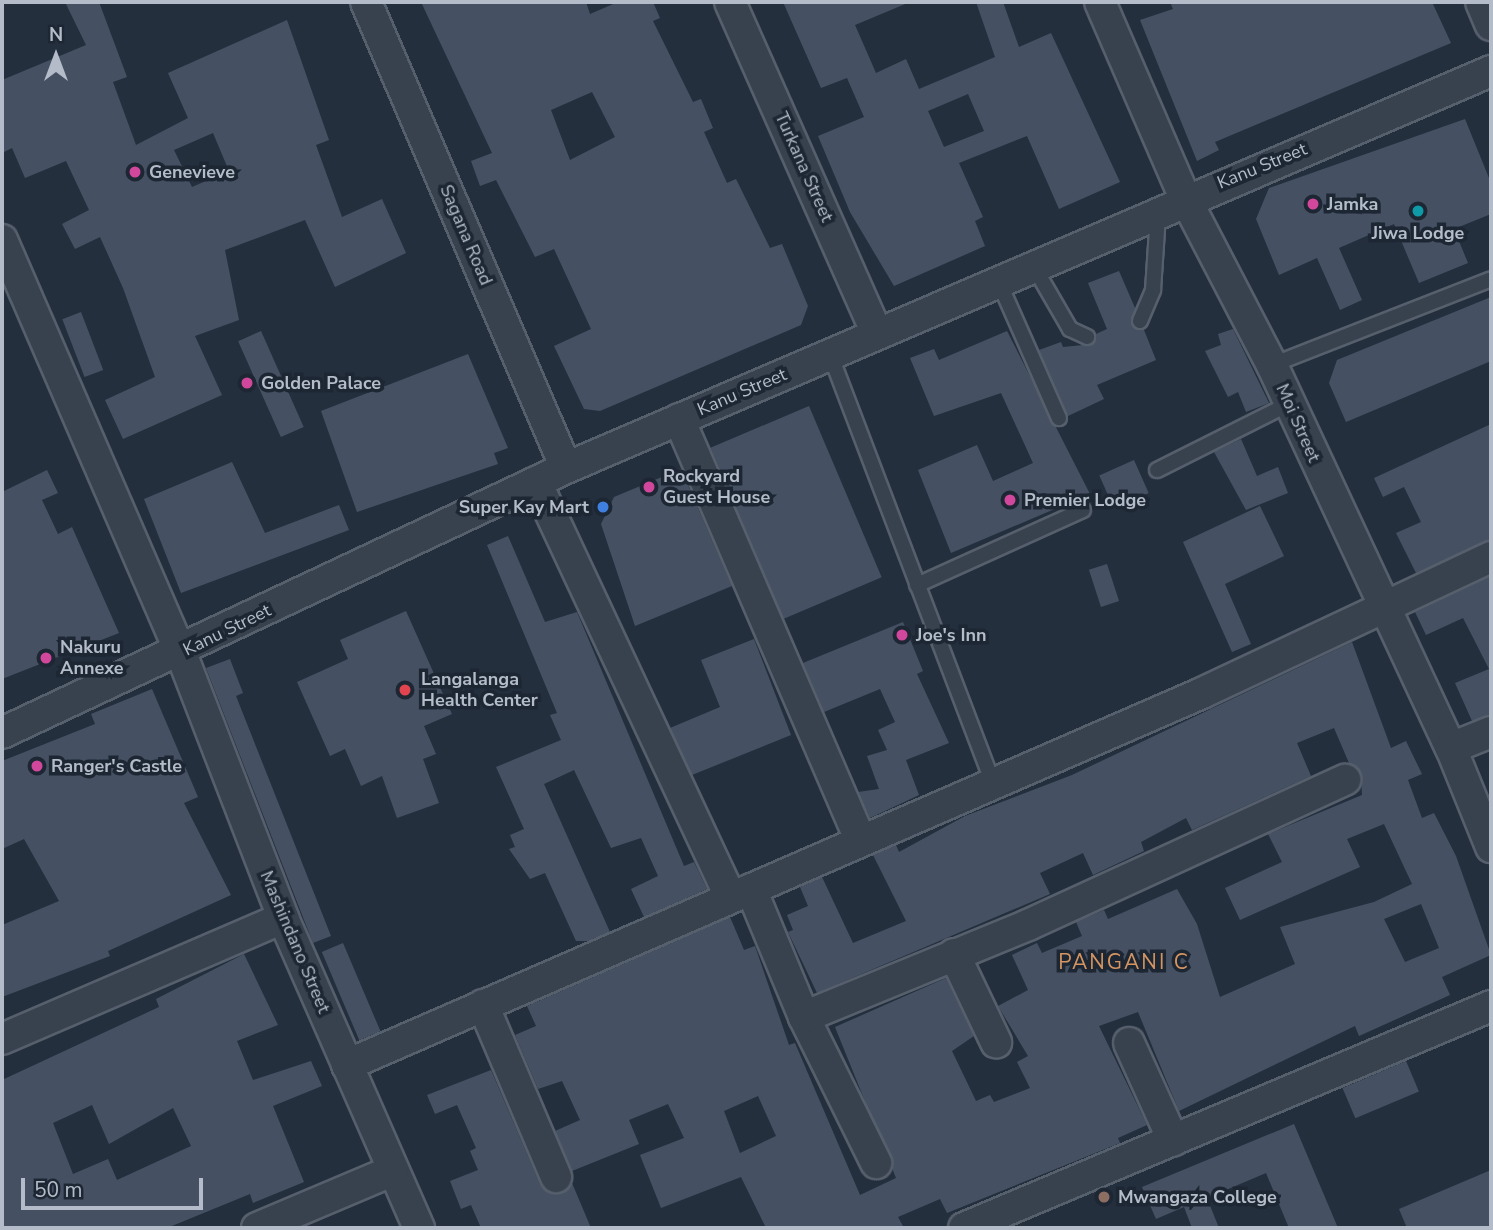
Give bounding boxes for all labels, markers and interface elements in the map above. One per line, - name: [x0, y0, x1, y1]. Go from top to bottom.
- north arrow: [21, 21, 91, 91]
- text: N: [49, 22, 63, 48]
- street label: Turkana Street: [770, 109, 838, 225]
- street label: Kanu Street: [1214, 138, 1310, 194]
- place label: Genevieve: [149, 161, 235, 183]
- marker: Genevieve: [127, 164, 143, 180]
- street label: Sagana Road: [435, 182, 497, 288]
- place label: Jamka: [1327, 193, 1378, 215]
- marker: Jamka: [1305, 196, 1321, 212]
- marker: Jiwa Lodge: [1410, 203, 1426, 219]
- place label: Jiwa Lodge: [1372, 222, 1464, 244]
- street label: Kanu Street: [694, 364, 790, 420]
- place label: Golden Palace: [261, 372, 381, 394]
- marker: Golden Palace: [239, 375, 255, 391]
- street label: Moi Street: [1271, 381, 1325, 465]
- place label: Rockyard Guest House: [663, 466, 770, 508]
- marker: Rockyard Guest House: [641, 479, 657, 495]
- place label: Premier Lodge: [1024, 489, 1146, 511]
- marker: Premier Lodge: [1002, 492, 1018, 508]
- place label: Super Kay Mart: [459, 496, 589, 518]
- marker: Super Kay Mart: [595, 499, 611, 515]
- street label: Kanu Street: [180, 600, 274, 660]
- place label: Joe's Inn: [916, 624, 987, 646]
- marker: Joe's Inn: [894, 627, 910, 643]
- place label: Nakuru Annexe: [60, 637, 124, 680]
- marker: Nakuru Annexe: [38, 650, 54, 666]
- place label: Langalanga Health Center: [421, 669, 538, 712]
- marker: Langalanga Health Center: [395, 680, 415, 700]
- place label: Ranger's Castle: [51, 755, 182, 777]
- marker: Ranger's Castle: [29, 758, 45, 774]
- street label: Mashindano Street: [255, 868, 335, 1016]
- district label: PANGANI C: [1059, 949, 1189, 975]
- scale bar: [24, 1164, 206, 1208]
- text: 50 m: [34, 1176, 83, 1204]
- place label: Mwangaza College: [1118, 1186, 1277, 1208]
- marker: Mwangaza College: [1096, 1189, 1112, 1205]

